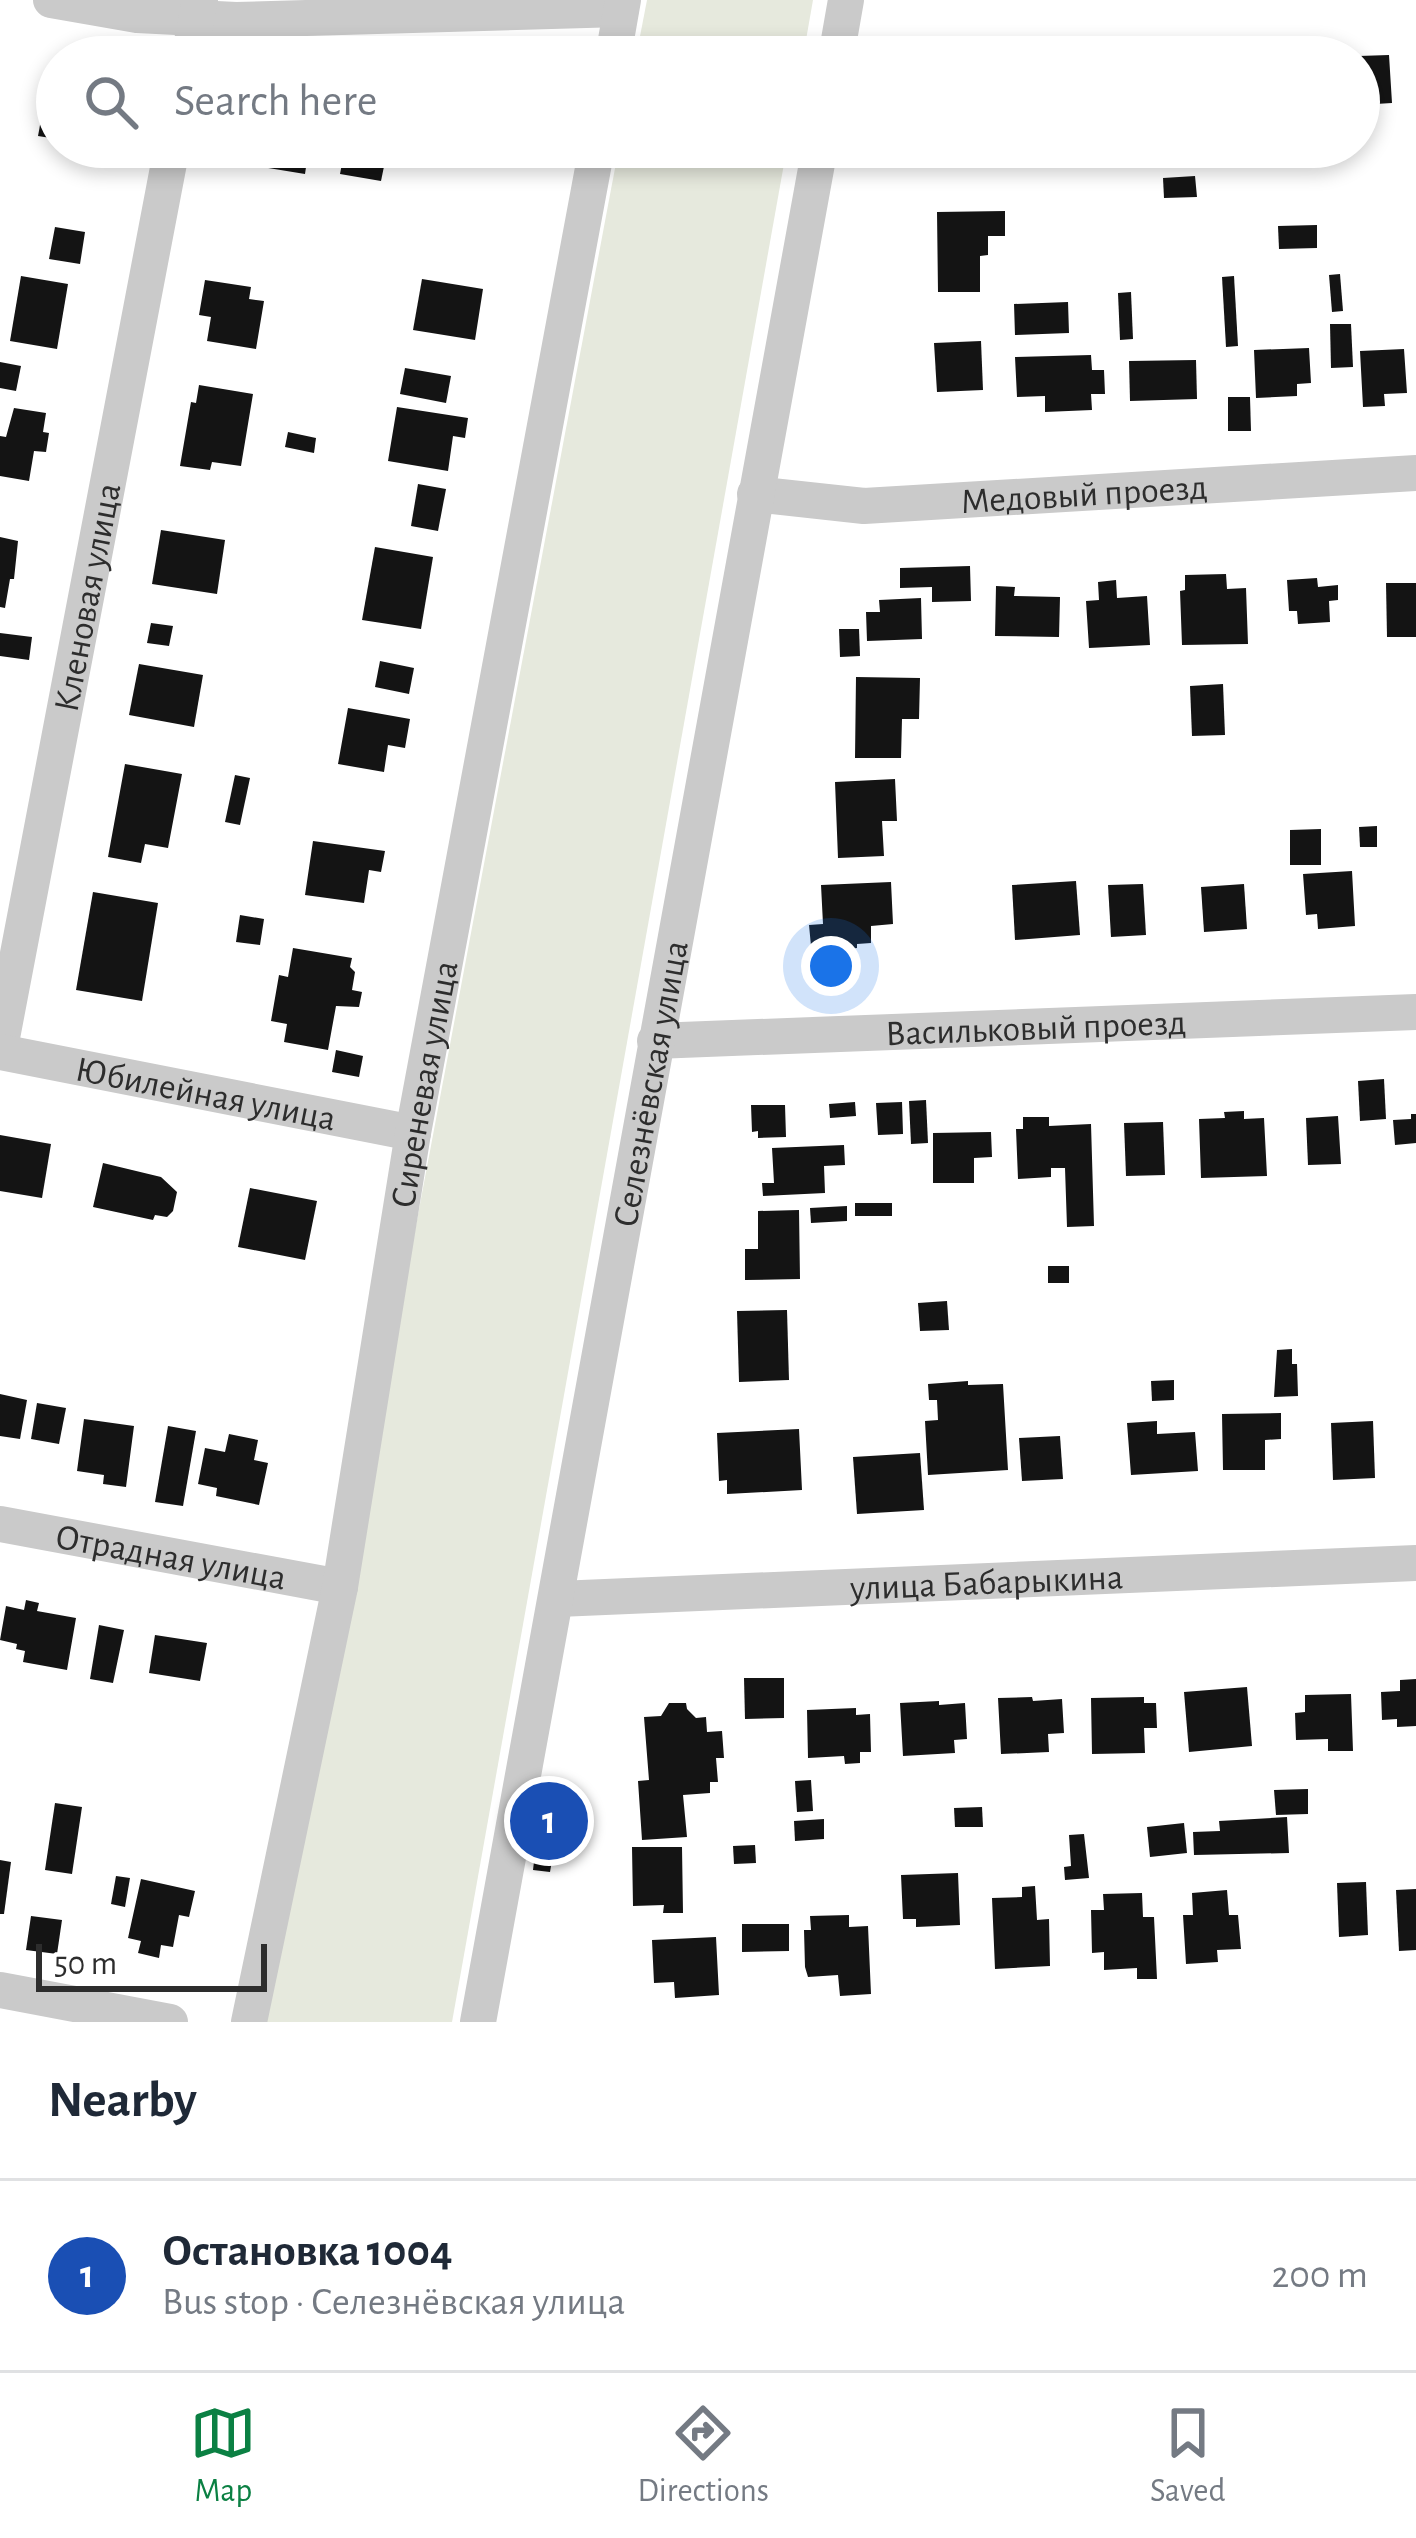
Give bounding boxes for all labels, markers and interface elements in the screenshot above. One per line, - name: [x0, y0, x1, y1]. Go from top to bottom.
- search box: [36, 36, 1380, 168]
- icon: search: [78, 69, 144, 135]
- text: Search here: [174, 79, 377, 124]
- street label: Медовый проезд: [960, 469, 1209, 520]
- street label: Кленовая улица: [49, 480, 127, 715]
- your location: [801, 936, 861, 996]
- street label: Селезнёвская улица: [607, 938, 695, 1230]
- street label: Сиреневая улица: [385, 958, 465, 1211]
- street label: Васильковый проезд: [885, 1005, 1187, 1052]
- street label: Юбилейная улица: [73, 1051, 339, 1137]
- street label: Отрадная улица: [53, 1519, 289, 1597]
- street label: улица Бабарыкина: [848, 1559, 1124, 1607]
- pin: 1: [510, 1776, 588, 1866]
- scale bar: [36, 1938, 267, 1991]
- text: 50 m: [54, 1948, 117, 1981]
- text: Nearby: [48, 2075, 197, 2126]
- text: Остановка 1004: [162, 2229, 453, 2274]
- text: 1: [80, 2256, 94, 2295]
- text: 200 m: [1271, 2256, 1368, 2295]
- text: Bus stop · Селезнёвская улица: [162, 2283, 625, 2322]
- tab: Map: [190, 2400, 256, 2512]
- tab: Directions: [637, 2400, 769, 2512]
- tab: Saved: [1150, 2400, 1225, 2512]

